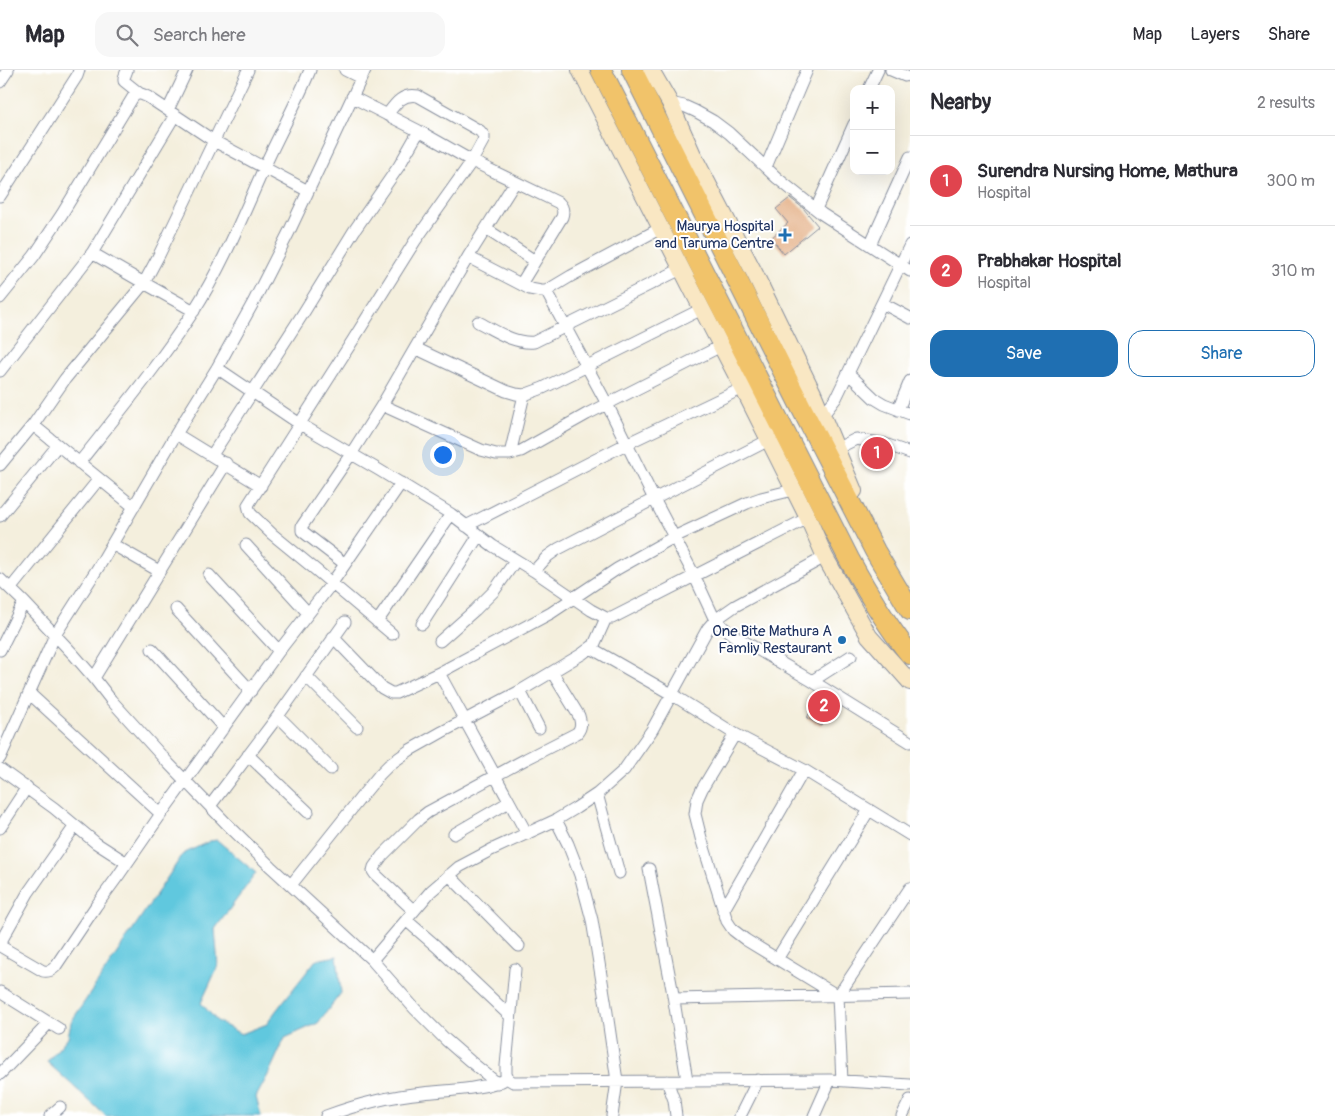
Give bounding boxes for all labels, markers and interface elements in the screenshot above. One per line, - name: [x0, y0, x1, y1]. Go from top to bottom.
- search box: [95, 12, 445, 57]
- text: Map: [25, 20, 65, 49]
- icon: search: [113, 21, 141, 49]
- text: Search here: [153, 23, 246, 47]
- text: Map: [1133, 23, 1162, 46]
- text: Layers: [1190, 23, 1240, 46]
- text: Share: [1268, 23, 1310, 46]
- map controls: [850, 85, 895, 175]
- button: +: [850, 85, 895, 130]
- text: Nearby: [930, 89, 991, 116]
- text: 2 results: [1257, 93, 1315, 113]
- button: −: [850, 130, 895, 175]
- text: Surendra Nursing Home, Mathura: [977, 159, 1238, 183]
- text: 1: [943, 171, 949, 191]
- text: 300 m: [1267, 171, 1315, 191]
- text: Hospital: [977, 183, 1031, 203]
- place label: Maurya Hospital and Taruma Centre: [655, 217, 775, 253]
- marker: Maurya Hospital and Taruma Centre: [778, 228, 792, 242]
- text: Prabhakar Hospital: [977, 249, 1122, 273]
- text: 2: [942, 261, 950, 281]
- text: 310 m: [1271, 261, 1315, 281]
- text: Hospital: [977, 273, 1031, 293]
- button: Save: [930, 330, 1118, 377]
- button: Share: [1128, 330, 1315, 377]
- pin: 1: [861, 434, 893, 472]
- your location: [430, 442, 456, 468]
- place label: One Bite Mathura A Famliy Restaurant: [712, 622, 833, 658]
- marker: One Bite Mathura A Famliy Restaurant: [836, 634, 848, 646]
- pin: 2: [808, 687, 840, 725]

